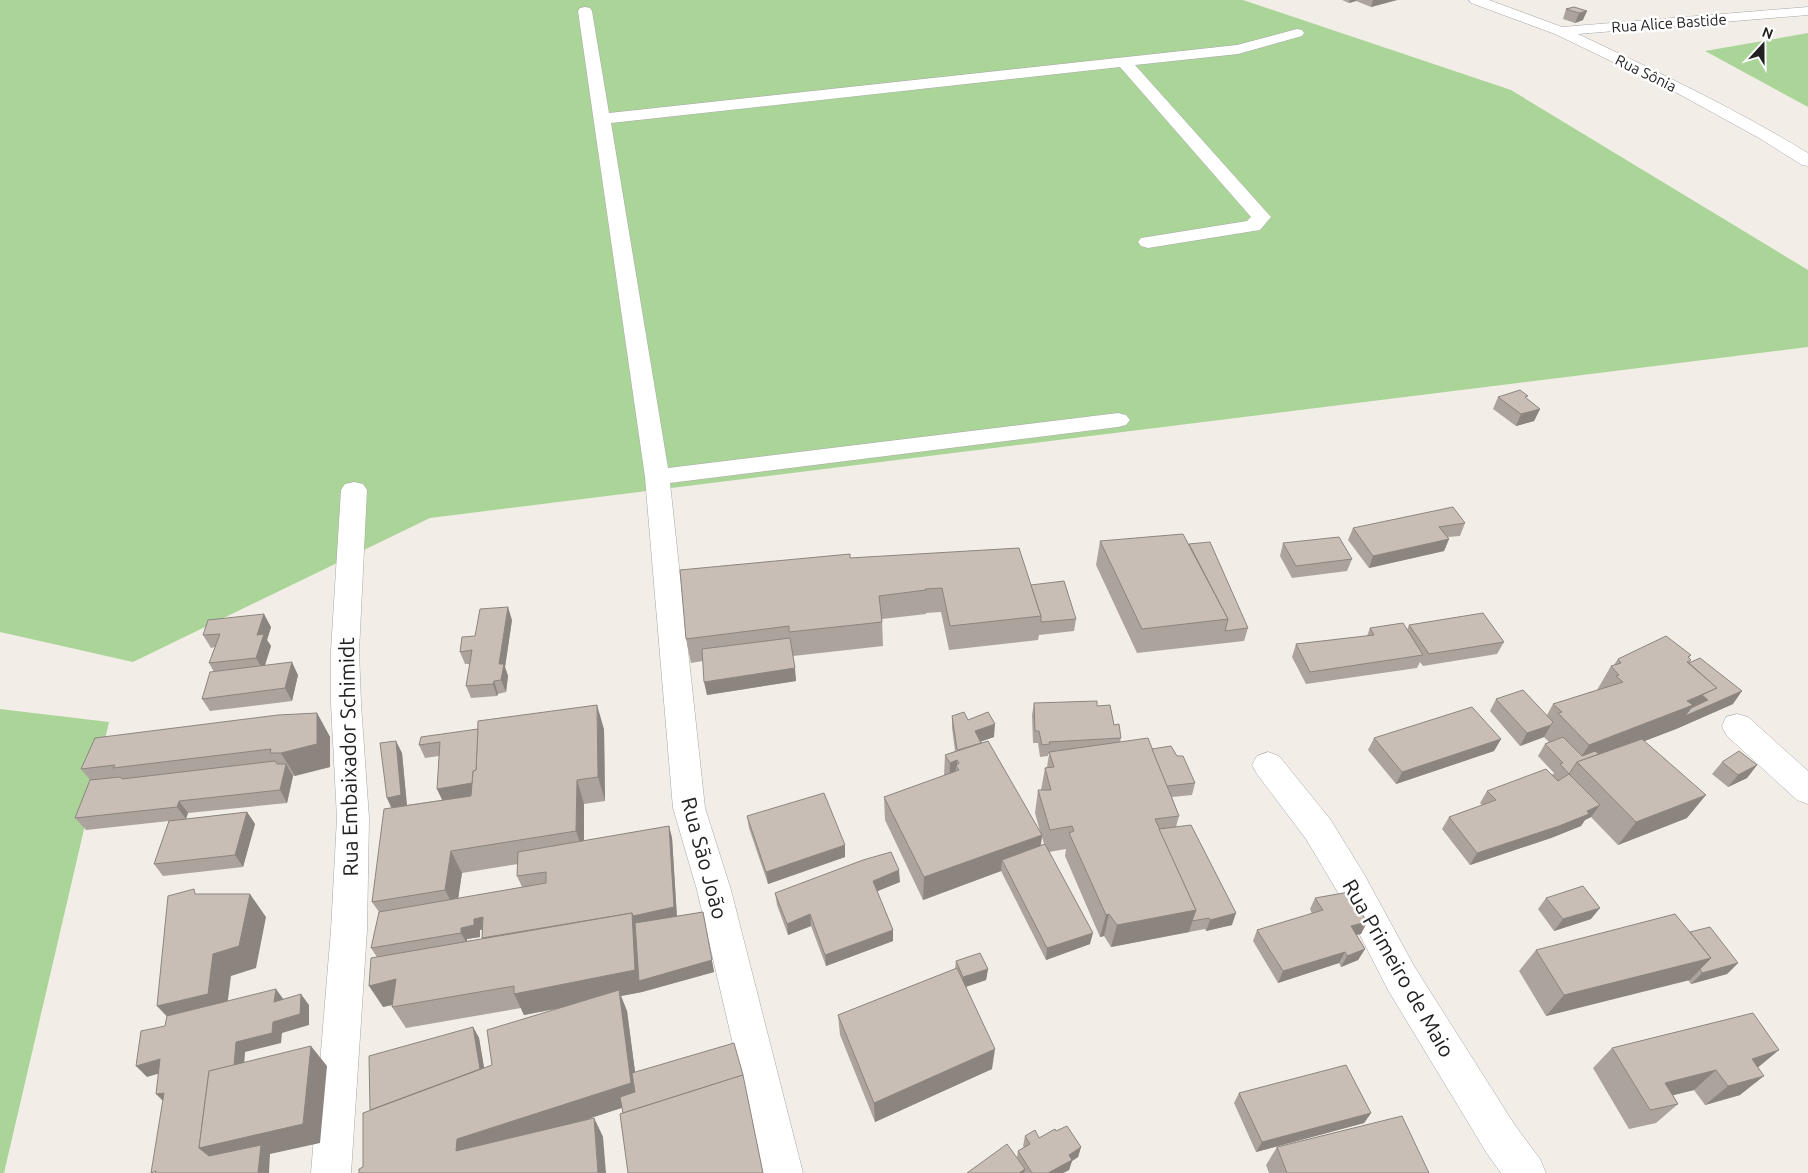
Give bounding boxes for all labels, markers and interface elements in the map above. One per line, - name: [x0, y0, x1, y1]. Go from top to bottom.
- street label: Rua Alice Bastide: [1611, 10, 1727, 36]
- north arrow: [1738, 20, 1788, 70]
- text: N: [1760, 24, 1775, 42]
- street label: Rua Sônia: [1613, 51, 1679, 95]
- street label: Rua Embaixador Schimidt: [334, 637, 362, 877]
- street label: Rua São João: [677, 794, 733, 922]
- street label: Rua Primeiro de Maio: [1338, 875, 1460, 1061]

